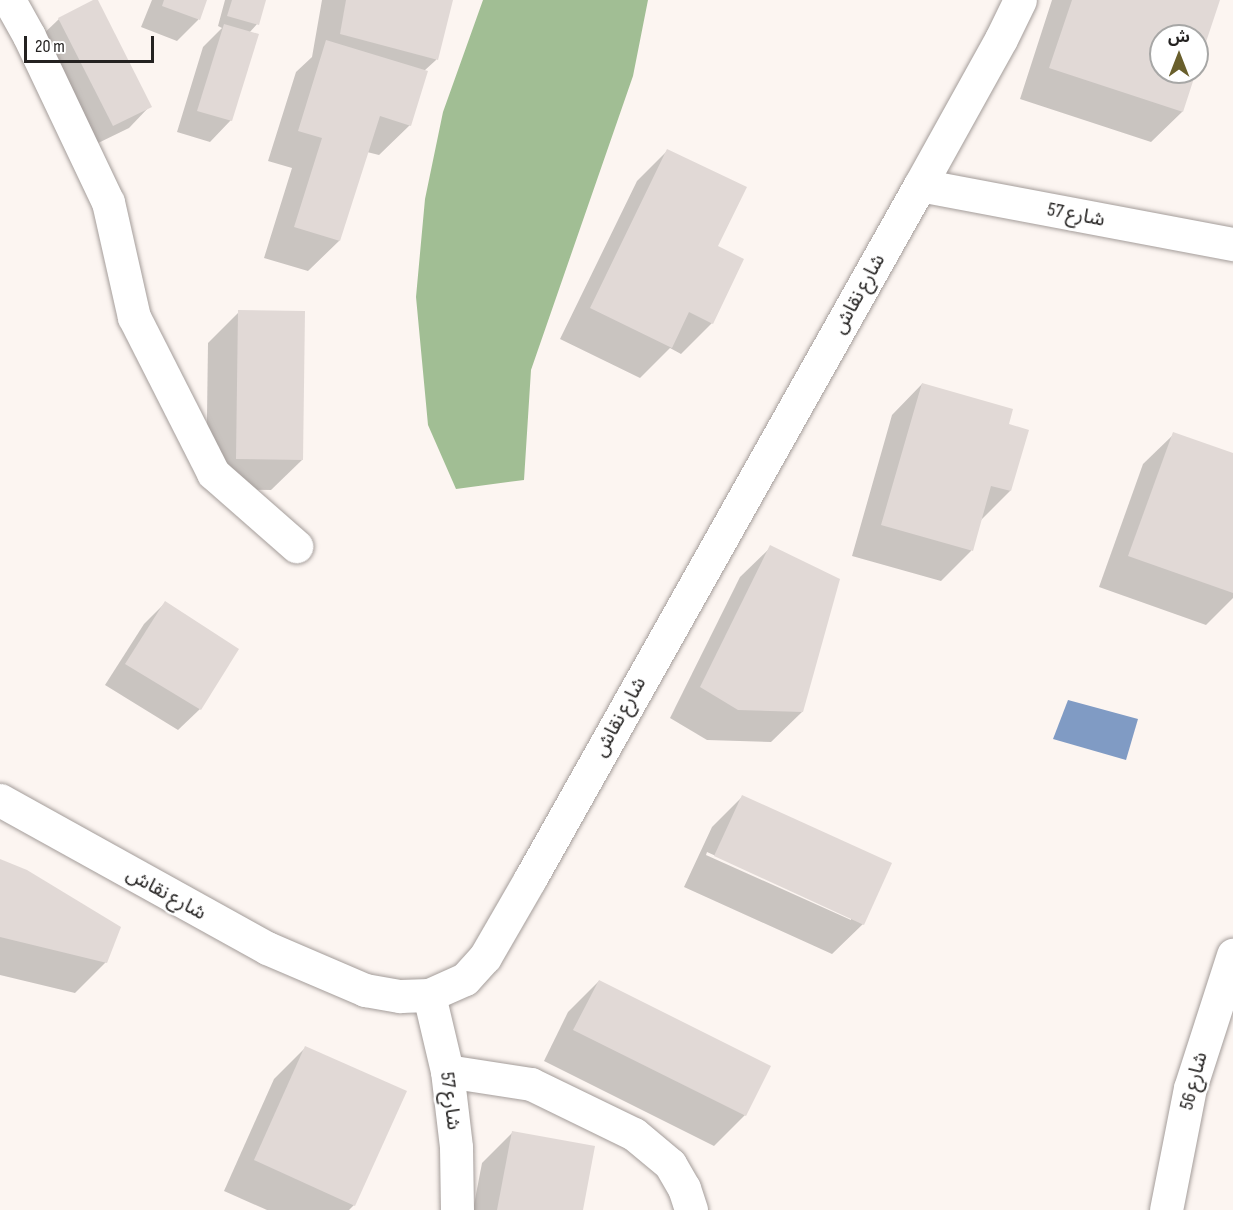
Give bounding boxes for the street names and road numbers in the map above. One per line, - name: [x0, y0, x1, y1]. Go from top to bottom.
- street label: شارع 57: [1045, 198, 1107, 232]
- street label: شارع نقاش: [827, 250, 891, 338]
- street label: شارع نقاش: [588, 673, 652, 761]
- street label: شارع نقاش: [122, 862, 210, 926]
- street label: شارع 56: [1175, 1049, 1213, 1113]
- street label: شارع 57: [435, 1071, 465, 1131]

